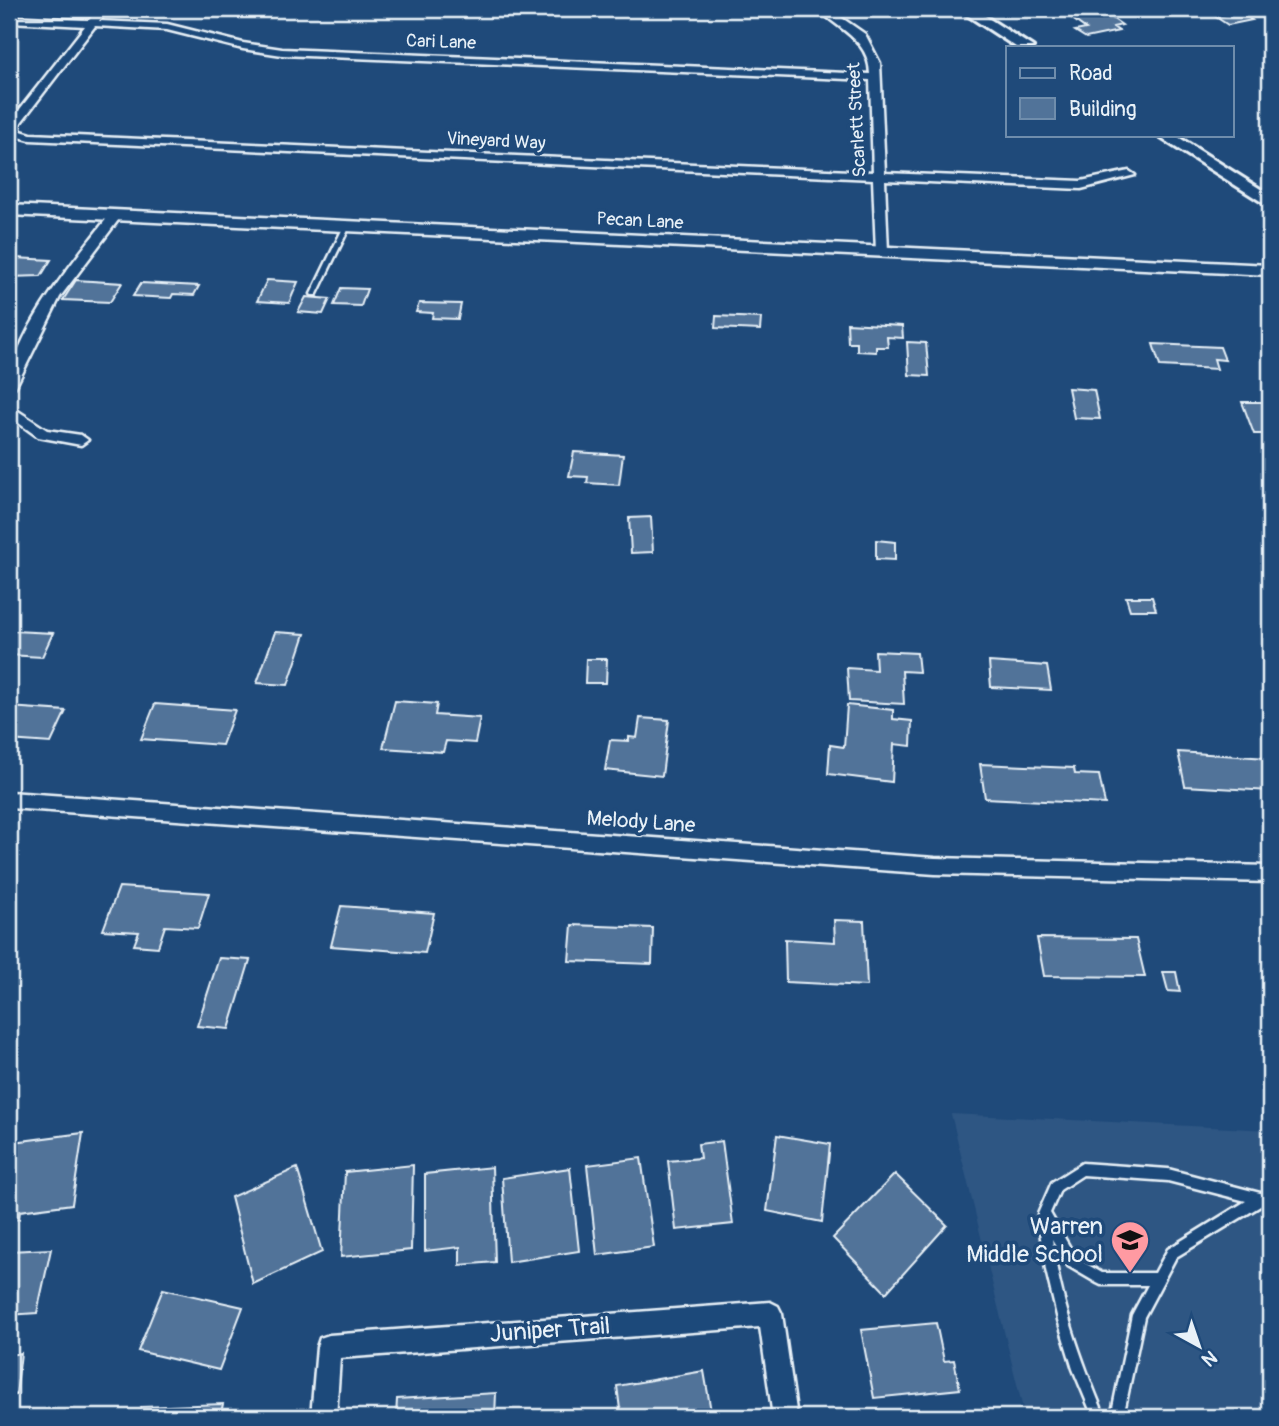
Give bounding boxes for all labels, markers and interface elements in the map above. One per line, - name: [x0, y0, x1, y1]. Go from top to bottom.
- street label: Cari Lane: [406, 29, 477, 55]
- legend: [1006, 46, 1234, 136]
- text: Road: [1069, 60, 1113, 87]
- street label: Scarlett Street: [842, 61, 871, 178]
- text: Building: [1069, 96, 1136, 123]
- street label: Vineyard Way: [446, 127, 546, 155]
- street label: Pecan Lane: [596, 207, 684, 235]
- street label: Melody Lane: [586, 805, 697, 839]
- place label: Warren Middle School: [966, 1212, 1103, 1269]
- school or university icon: Warren Middle School: [1109, 1219, 1151, 1274]
- north arrow: [1164, 1310, 1234, 1380]
- street label: Juniper Trail: [489, 1311, 611, 1349]
- text: N: [1197, 1345, 1222, 1372]

